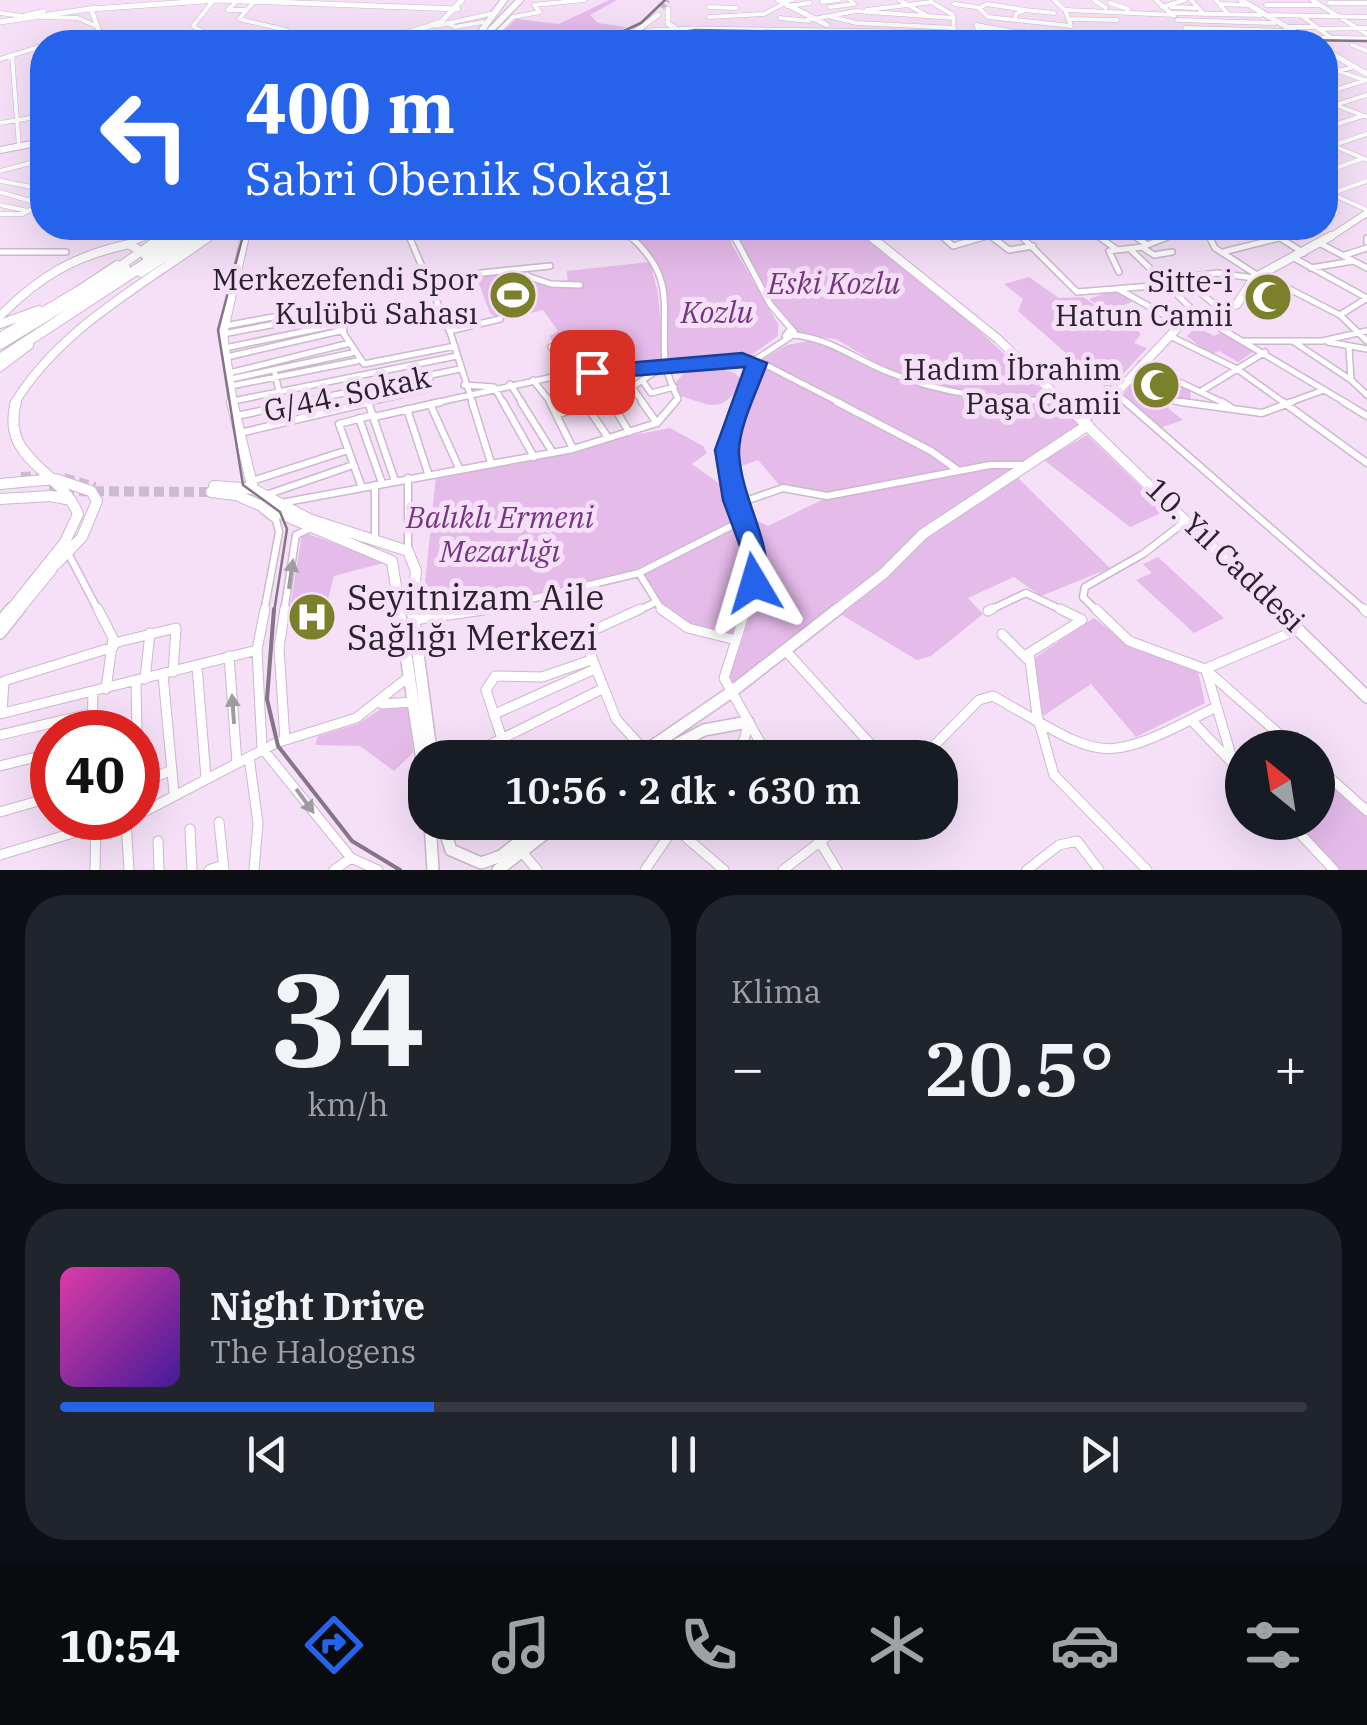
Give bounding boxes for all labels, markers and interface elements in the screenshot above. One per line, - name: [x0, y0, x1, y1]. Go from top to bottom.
- text: 400 m: [245, 61, 455, 152]
- icon: left: [80, 70, 210, 200]
- text: Sabri Obenik Sokağı: [245, 149, 672, 207]
- place label: Merkezefendi Spor Kulübü Sahası: [212, 259, 478, 332]
- place label: Sitte-i Hatun Camii: [1055, 261, 1233, 334]
- park label: Eski Kozlu: [767, 263, 900, 302]
- sports icon: Merkezefendi Spor Kulübü Sahası: [487, 269, 539, 321]
- mosque icon: Sitte-i Hatun Camii: [1242, 271, 1294, 323]
- park label: Kozlu: [680, 292, 753, 331]
- pin: [550, 330, 635, 415]
- icon: arrive: [565, 345, 620, 400]
- place label: Hadım İbrahim Paşa Camii: [903, 349, 1121, 422]
- street label: G/44. Sokak: [260, 356, 434, 430]
- mosque icon: Hadım İbrahim Paşa Camii: [1130, 359, 1182, 411]
- street label: 10. Yıl Caddesi: [1138, 468, 1314, 640]
- park label: Balıklı Ermeni Mezarlığı: [405, 497, 594, 570]
- position arrow: [702, 531, 806, 635]
- one-way arrow: [283, 558, 299, 590]
- place label: Seyitnizam Aile Sağlığı Merkezi: [347, 574, 604, 660]
- hospital icon: Seyitnizam Aile Sağlığı Merkezi: [286, 591, 338, 643]
- one-way arrow: [225, 693, 241, 725]
- speed limit sign: 40: [30, 710, 160, 840]
- north arrow: [1225, 730, 1335, 840]
- map controls: [1225, 730, 1335, 840]
- text: 10:56 · 2 dk · 630 m: [505, 765, 861, 814]
- one-way arrow: [295, 788, 314, 814]
- text: 34: [270, 933, 426, 1102]
- text: Klima: [731, 970, 821, 1012]
- text: 20.5°: [924, 1019, 1114, 1117]
- text: −: [731, 1032, 764, 1103]
- text: +: [1274, 1032, 1307, 1103]
- text: km/h: [308, 1083, 388, 1125]
- text: Night Drive: [210, 1281, 425, 1330]
- text: The Halogens: [210, 1330, 416, 1372]
- icon: previous: [240, 1427, 295, 1482]
- icon: pause: [656, 1427, 711, 1482]
- icon: next: [1072, 1427, 1127, 1482]
- icon: directions: [299, 1610, 369, 1680]
- icon: music: [486, 1610, 556, 1680]
- icon: phone: [674, 1610, 744, 1680]
- icon: climate: [862, 1610, 932, 1680]
- icon: car: [1050, 1610, 1120, 1680]
- icon: filters: [1238, 1610, 1308, 1680]
- text: 10:54: [59, 1616, 181, 1674]

